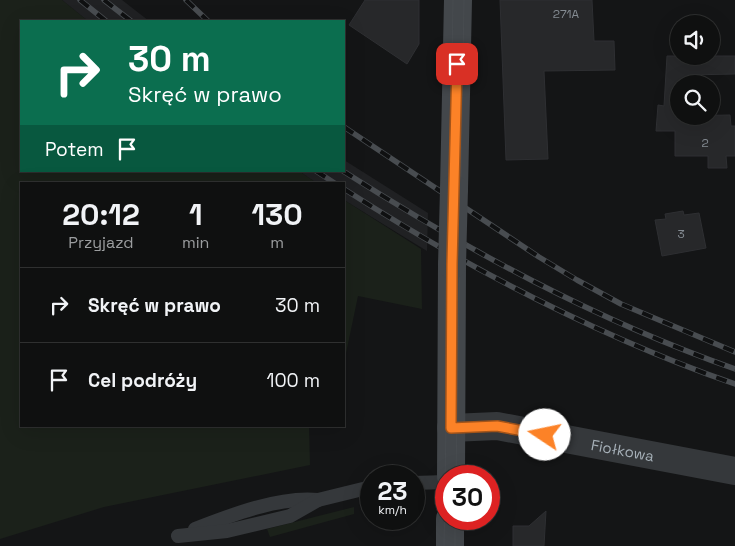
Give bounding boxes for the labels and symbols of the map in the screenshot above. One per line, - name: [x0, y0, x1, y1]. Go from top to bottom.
- house number: 271A: [553, 6, 580, 22]
- pin: [436, 43, 478, 85]
- house number: 2: [701, 135, 709, 151]
- house number: 3: [677, 226, 685, 242]
- position arrow: [518, 408, 570, 460]
- street label: Fiołkowa: [590, 434, 656, 465]
- speed limit sign: 30: [435, 465, 500, 530]

